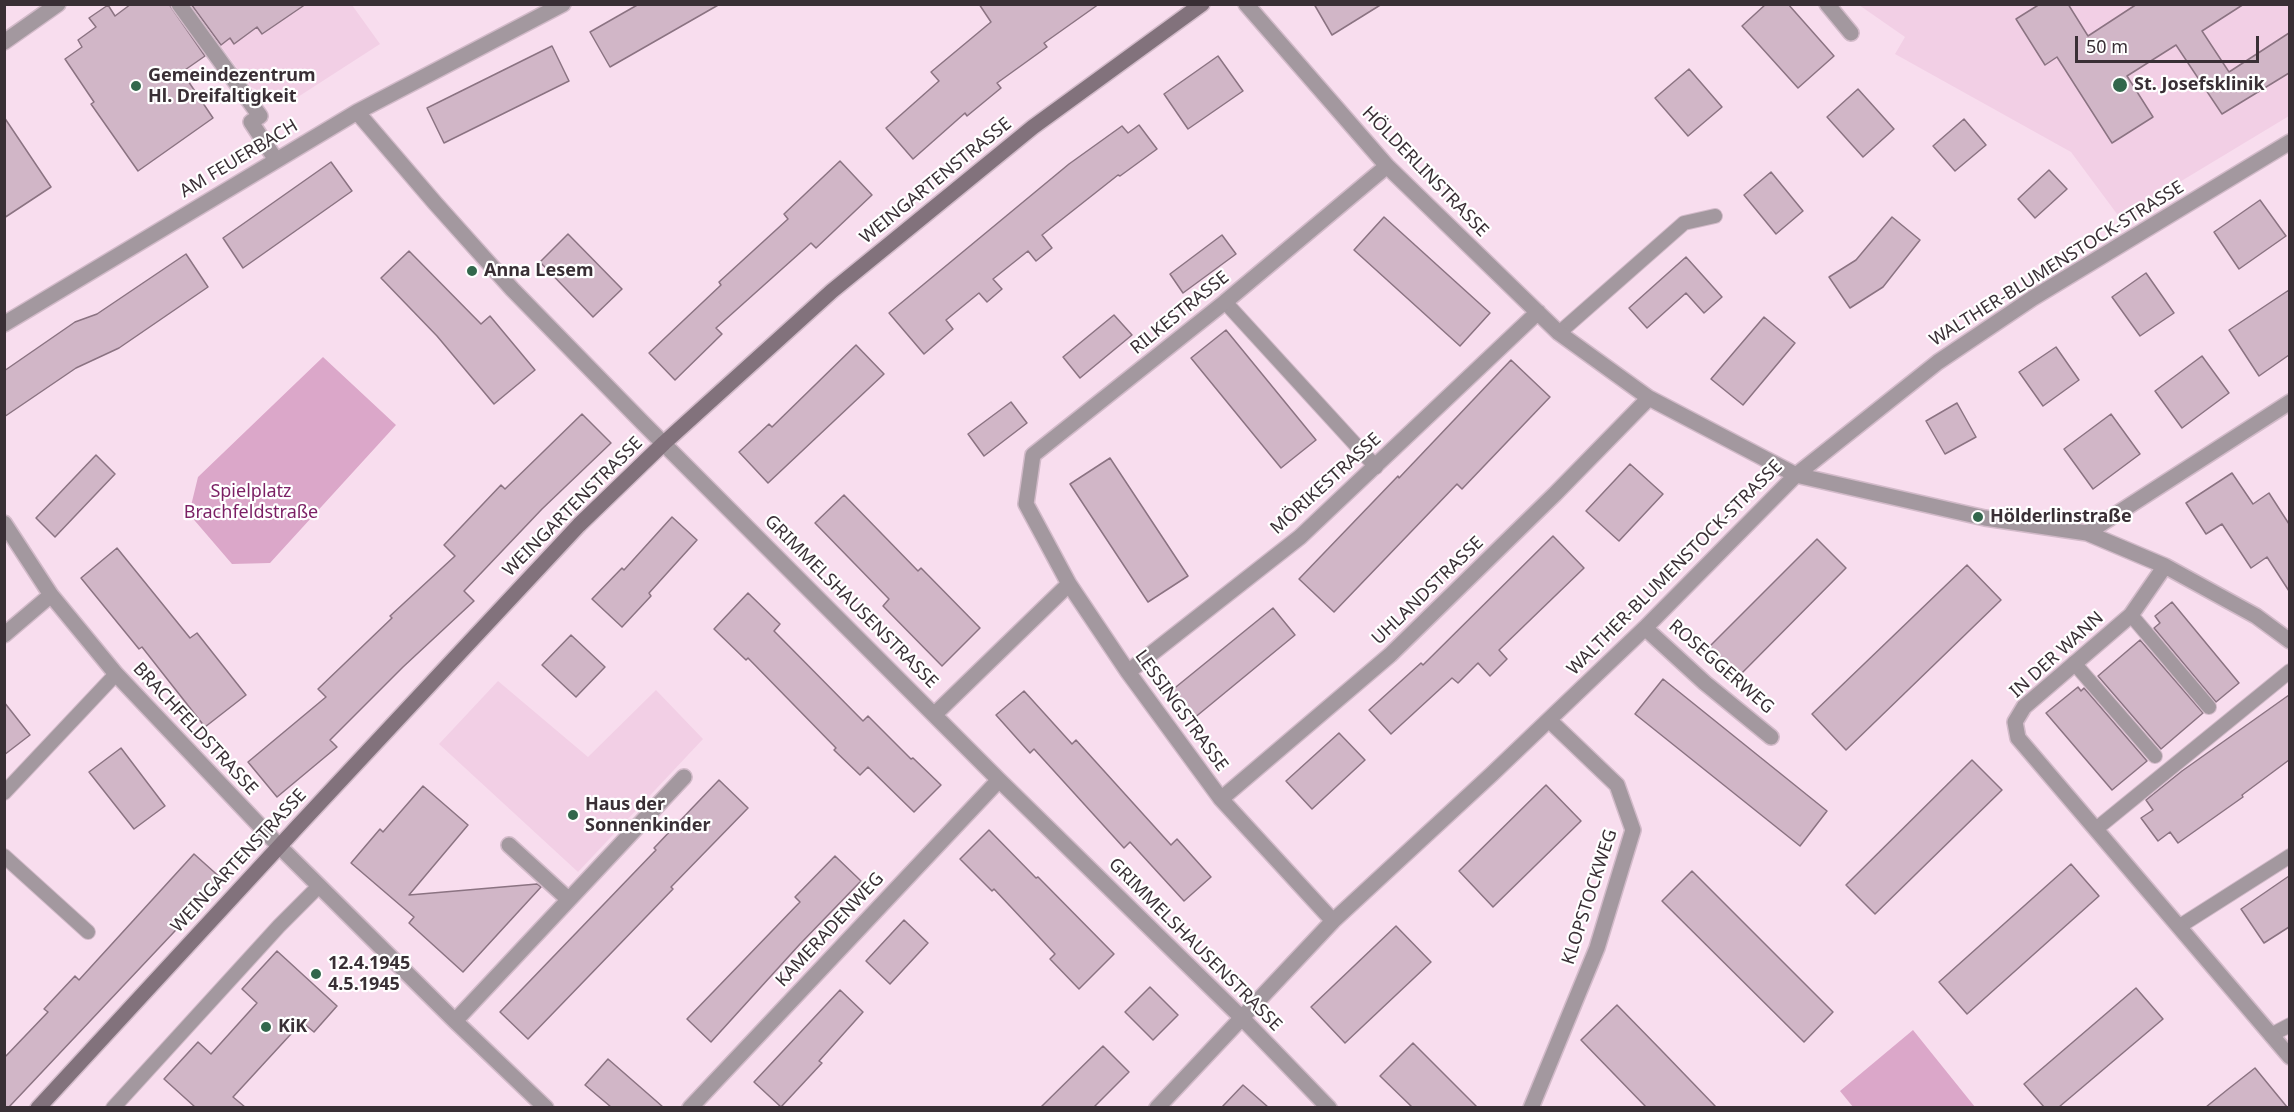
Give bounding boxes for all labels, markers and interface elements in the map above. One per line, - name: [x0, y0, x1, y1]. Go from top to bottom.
- scale bar: [2078, 24, 2262, 62]
- text: 50 m: [2086, 34, 2128, 58]
- place label: Gemeindezentrum Hl. Dreifaltigkeit: [148, 65, 316, 107]
- place label: St. Josefsklinik: [2134, 74, 2265, 96]
- marker: St. Josefsklinik: [2111, 76, 2129, 94]
- marker: Gemeindezentrum Hl. Dreifaltigkeit: [129, 79, 143, 93]
- street label: HÖLDERLINSTRASSE: [1357, 102, 1493, 242]
- street label: WEINGARTENSTRASSE: [856, 113, 1016, 249]
- street label: AM FEUERBACH: [176, 115, 302, 203]
- street label: WALTHER-BLUMENSTOCK-STRASSE: [1926, 177, 2188, 351]
- place label: Anna Lesem: [484, 260, 593, 282]
- marker: Anna Lesem: [465, 264, 479, 278]
- street label: RILKESTRASSE: [1126, 267, 1234, 359]
- street label: MÖRIKESTRASSE: [1266, 429, 1386, 539]
- street label: WEINGARTENSTRASSE: [499, 433, 647, 581]
- street label: WALTHER-BLUMENSTOCK-STRASSE: [1563, 456, 1787, 680]
- park label: Spielplatz Brachfeldstraße: [184, 481, 318, 524]
- place label: Hölderlinstraße: [1990, 506, 2132, 528]
- marker: Hölderlinstraße: [1971, 510, 1985, 524]
- street label: GRIMMELSHAUSENSTRASSE: [760, 511, 942, 693]
- street label: UHLANDSTRASSE: [1368, 532, 1488, 650]
- street label: IN DER WANN: [2006, 607, 2108, 703]
- street label: ROSEGGERWEG: [1664, 615, 1778, 719]
- street label: LESSINGSTRASSE: [1130, 646, 1232, 776]
- street label: BRACHFELDSTRASSE: [128, 658, 262, 800]
- street label: WEINGARTENSTRASSE: [167, 785, 311, 937]
- place label: Haus der Sonnenkinder: [585, 794, 710, 836]
- marker: Haus der Sonnenkinder: [566, 808, 580, 822]
- street label: KLOPSTOCKWEG: [1558, 827, 1622, 967]
- street label: GRIMMELSHAUSENSTRASSE: [1104, 854, 1286, 1036]
- street label: KAMERADENWEG: [772, 868, 888, 992]
- place label: 12.4.1945 4.5.1945: [328, 953, 410, 996]
- marker: 12.4.1945 4.5.1945: [309, 967, 323, 981]
- place label: KiK: [278, 1016, 307, 1038]
- marker: KiK: [259, 1020, 273, 1034]

